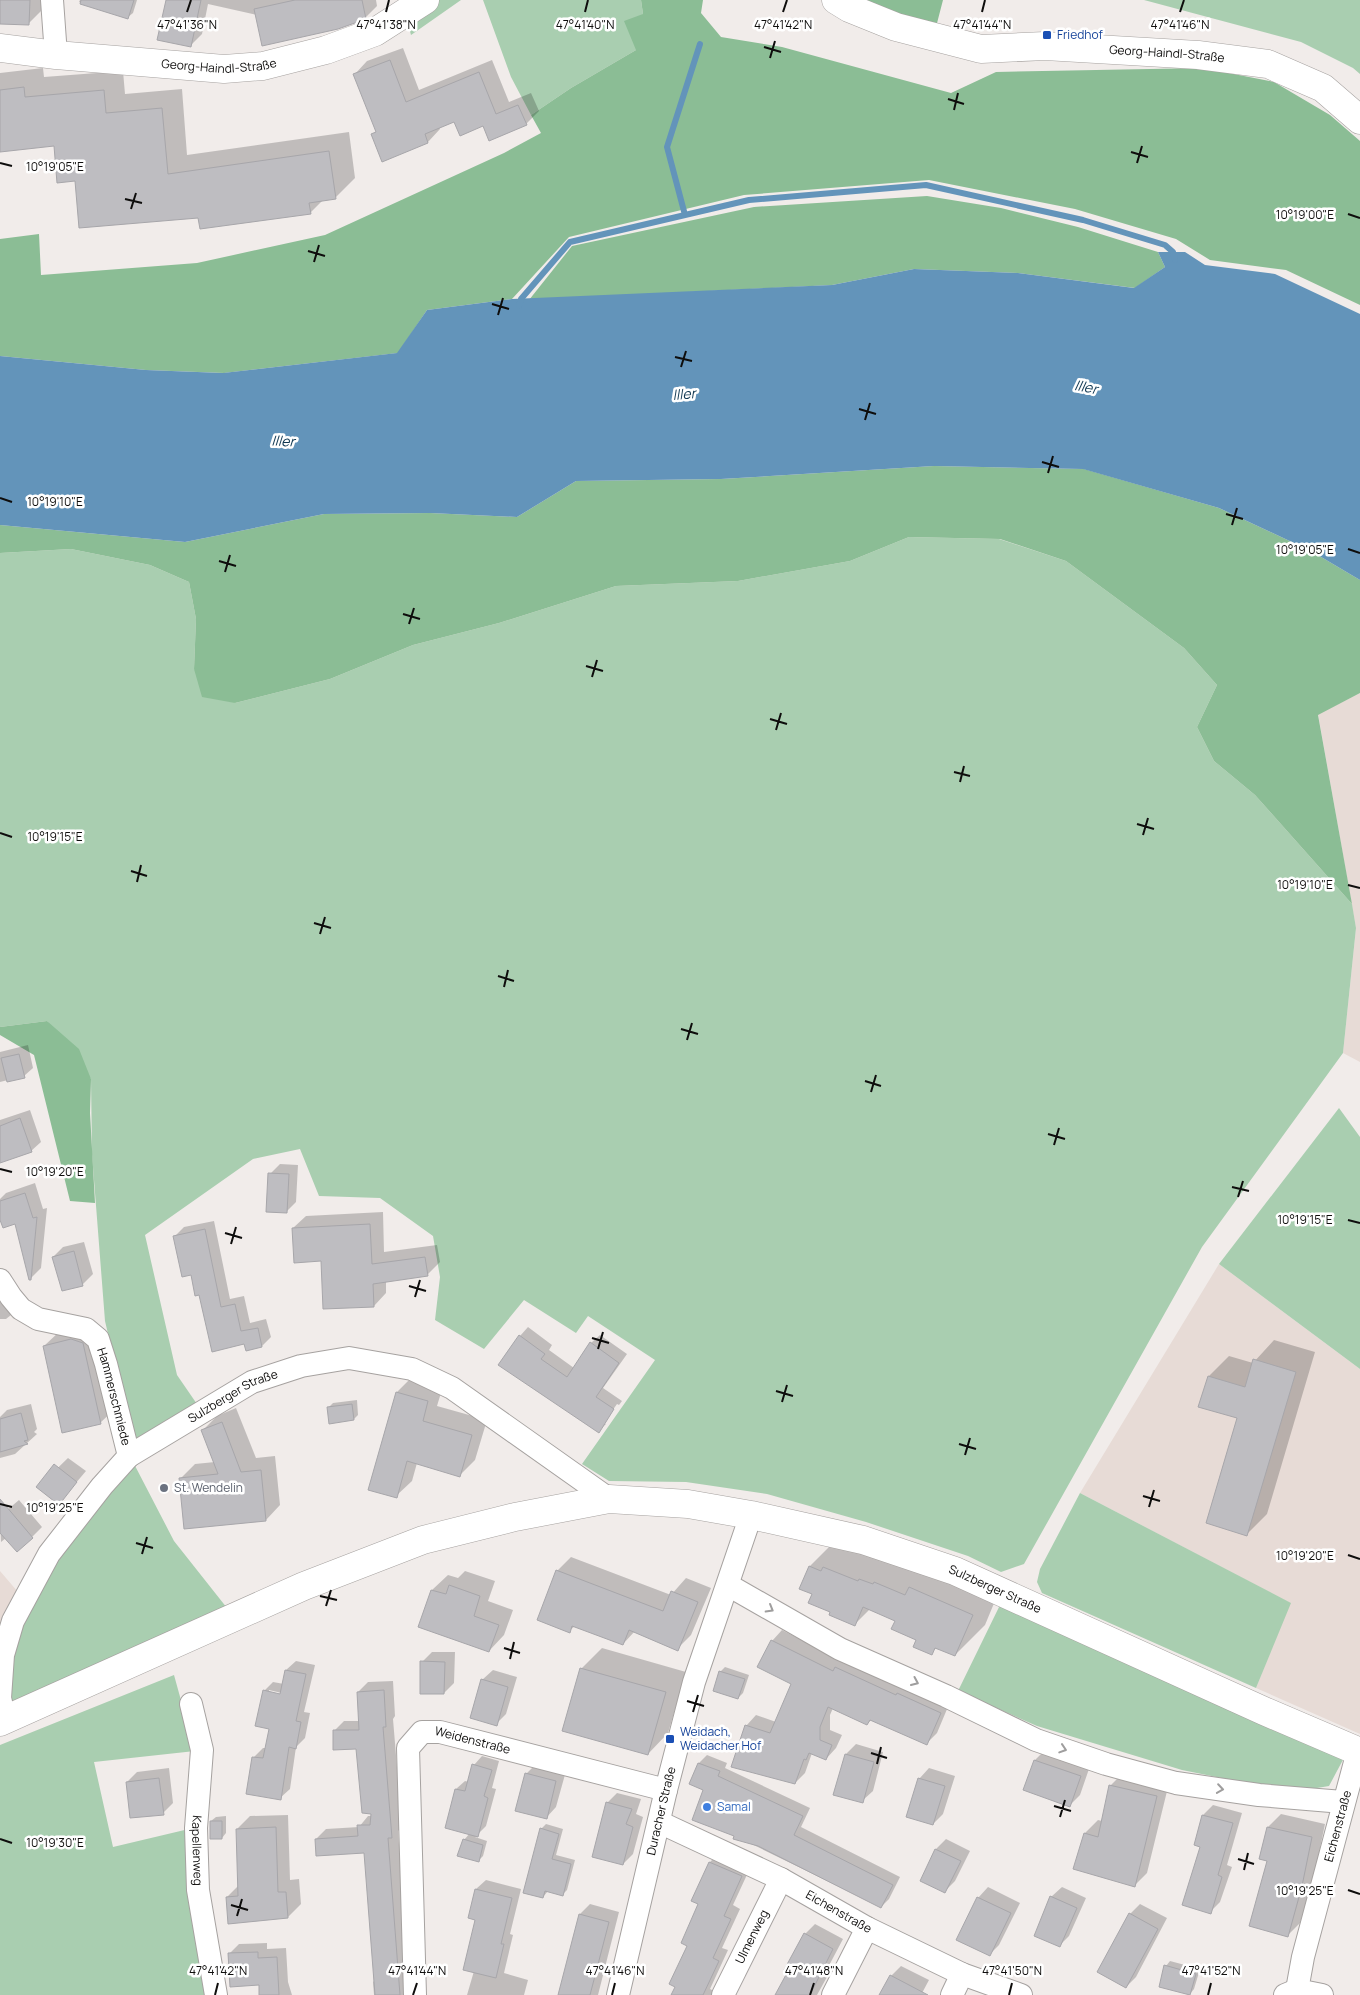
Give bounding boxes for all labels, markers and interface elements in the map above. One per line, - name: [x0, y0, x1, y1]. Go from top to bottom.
- text: 47°41'36"N: [157, 16, 217, 33]
- text: 47°41'38"N: [356, 16, 416, 33]
- text: 47°41'40"N: [556, 16, 614, 33]
- text: 47°41'42"N: [754, 16, 812, 33]
- text: 47°41'44"N: [953, 16, 1011, 33]
- text: 47°41'46"N: [1151, 16, 1209, 33]
- place label: Friedhof: [1057, 26, 1104, 43]
- marker: Friedhof: [1041, 29, 1053, 41]
- street label: Georg-Haindl-Straße: [1109, 41, 1226, 66]
- street label: Georg-Haindl-Straße: [161, 54, 278, 77]
- text: 10°19'05"E: [26, 158, 84, 175]
- text: 10°19'00"E: [1276, 206, 1334, 223]
- water label: Iller: [1073, 375, 1101, 398]
- water label: Iller: [672, 383, 698, 404]
- water label: Iller: [271, 430, 297, 451]
- text: 10°19'10"E: [27, 493, 83, 510]
- text: 10°19'05"E: [1276, 541, 1334, 558]
- text: 10°19'15"E: [27, 828, 83, 845]
- text: 10°19'10"E: [1277, 876, 1333, 893]
- text: 10°19'20"E: [26, 1163, 84, 1180]
- text: 10°19'15"E: [1277, 1211, 1333, 1228]
- street label: Hammerschmiede: [93, 1345, 135, 1447]
- street label: Sulzberger Straße: [185, 1365, 280, 1427]
- place label: St. Wendelin: [174, 1479, 243, 1496]
- marker: St. Wendelin: [158, 1482, 170, 1494]
- text: 10°19'25"E: [26, 1499, 84, 1516]
- text: 10°19'20"E: [1276, 1547, 1334, 1564]
- street label: Sulzberger Straße: [947, 1561, 1044, 1617]
- one-way arrow: [765, 1603, 774, 1613]
- one-way arrow: [910, 1676, 919, 1687]
- street label: Weidenstraße: [433, 1722, 512, 1758]
- place label: Weidach, Weidacher Hof: [680, 1723, 762, 1754]
- marker: Weidach, Weidacher Hof: [664, 1733, 676, 1745]
- one-way arrow: [1058, 1743, 1067, 1753]
- street label: Duracher Straße: [642, 1765, 680, 1857]
- one-way arrow: [1216, 1784, 1225, 1794]
- street label: Eichenstraße: [1320, 1788, 1355, 1864]
- place label: Samal: [717, 1798, 751, 1815]
- marker: Samal: [701, 1801, 713, 1813]
- street label: Kapellenweg: [188, 1815, 207, 1886]
- text: 10°19'30"E: [26, 1834, 84, 1851]
- text: 10°19'25"E: [1276, 1882, 1334, 1899]
- street label: Eichenstraße: [803, 1886, 875, 1937]
- street label: Ulmenweg: [731, 1907, 772, 1967]
- text: 47°41'42"N: [189, 1962, 247, 1979]
- text: 47°41'44"N: [388, 1962, 446, 1979]
- text: 47°41'46"N: [586, 1962, 644, 1979]
- text: 47°41'48"N: [785, 1962, 843, 1979]
- text: 47°41'50"N: [982, 1962, 1042, 1979]
- text: 47°41'52"N: [1181, 1962, 1241, 1979]

